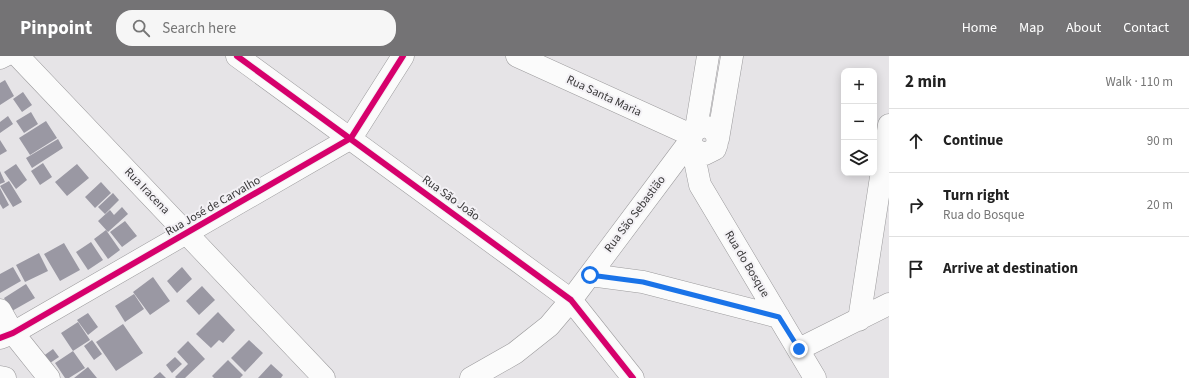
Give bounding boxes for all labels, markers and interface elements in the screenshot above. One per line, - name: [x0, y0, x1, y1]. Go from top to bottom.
- search box: [116, 10, 396, 46]
- text: Pinpoint: [20, 15, 92, 42]
- icon: search: [130, 17, 152, 39]
- text: Search here: [162, 18, 236, 39]
- text: Home: [962, 18, 997, 38]
- text: Map: [1019, 18, 1044, 38]
- text: About: [1066, 18, 1101, 38]
- text: Contact: [1123, 18, 1169, 38]
- map controls: [841, 68, 877, 176]
- button: +: [841, 68, 877, 104]
- text: 2 min: [905, 70, 946, 94]
- street label: Rua Santa Maria: [564, 71, 644, 121]
- text: Walk · 110 m: [1105, 73, 1173, 91]
- button: −: [841, 104, 877, 140]
- icon: ahead: [905, 130, 927, 152]
- text: Continue: [943, 130, 1003, 151]
- text: 90 m: [1147, 132, 1173, 150]
- button: layers: [841, 140, 877, 176]
- street label: Rua Iracena: [121, 164, 173, 218]
- street label: Rua São João: [419, 171, 483, 225]
- street label: Rua José de Carvalho: [162, 172, 264, 240]
- street label: Rua São Sebastião: [600, 172, 670, 256]
- text: Turn right: [943, 185, 1009, 206]
- icon: right: [905, 194, 927, 216]
- text: 20 m: [1147, 196, 1173, 214]
- text: Rua do Bosque: [943, 206, 1024, 224]
- street label: Rua do Bosque: [720, 227, 774, 301]
- icon: arrive: [905, 258, 927, 280]
- text: Arrive at destination: [943, 258, 1078, 279]
- route start: [581, 266, 599, 284]
- route end: [790, 340, 808, 358]

